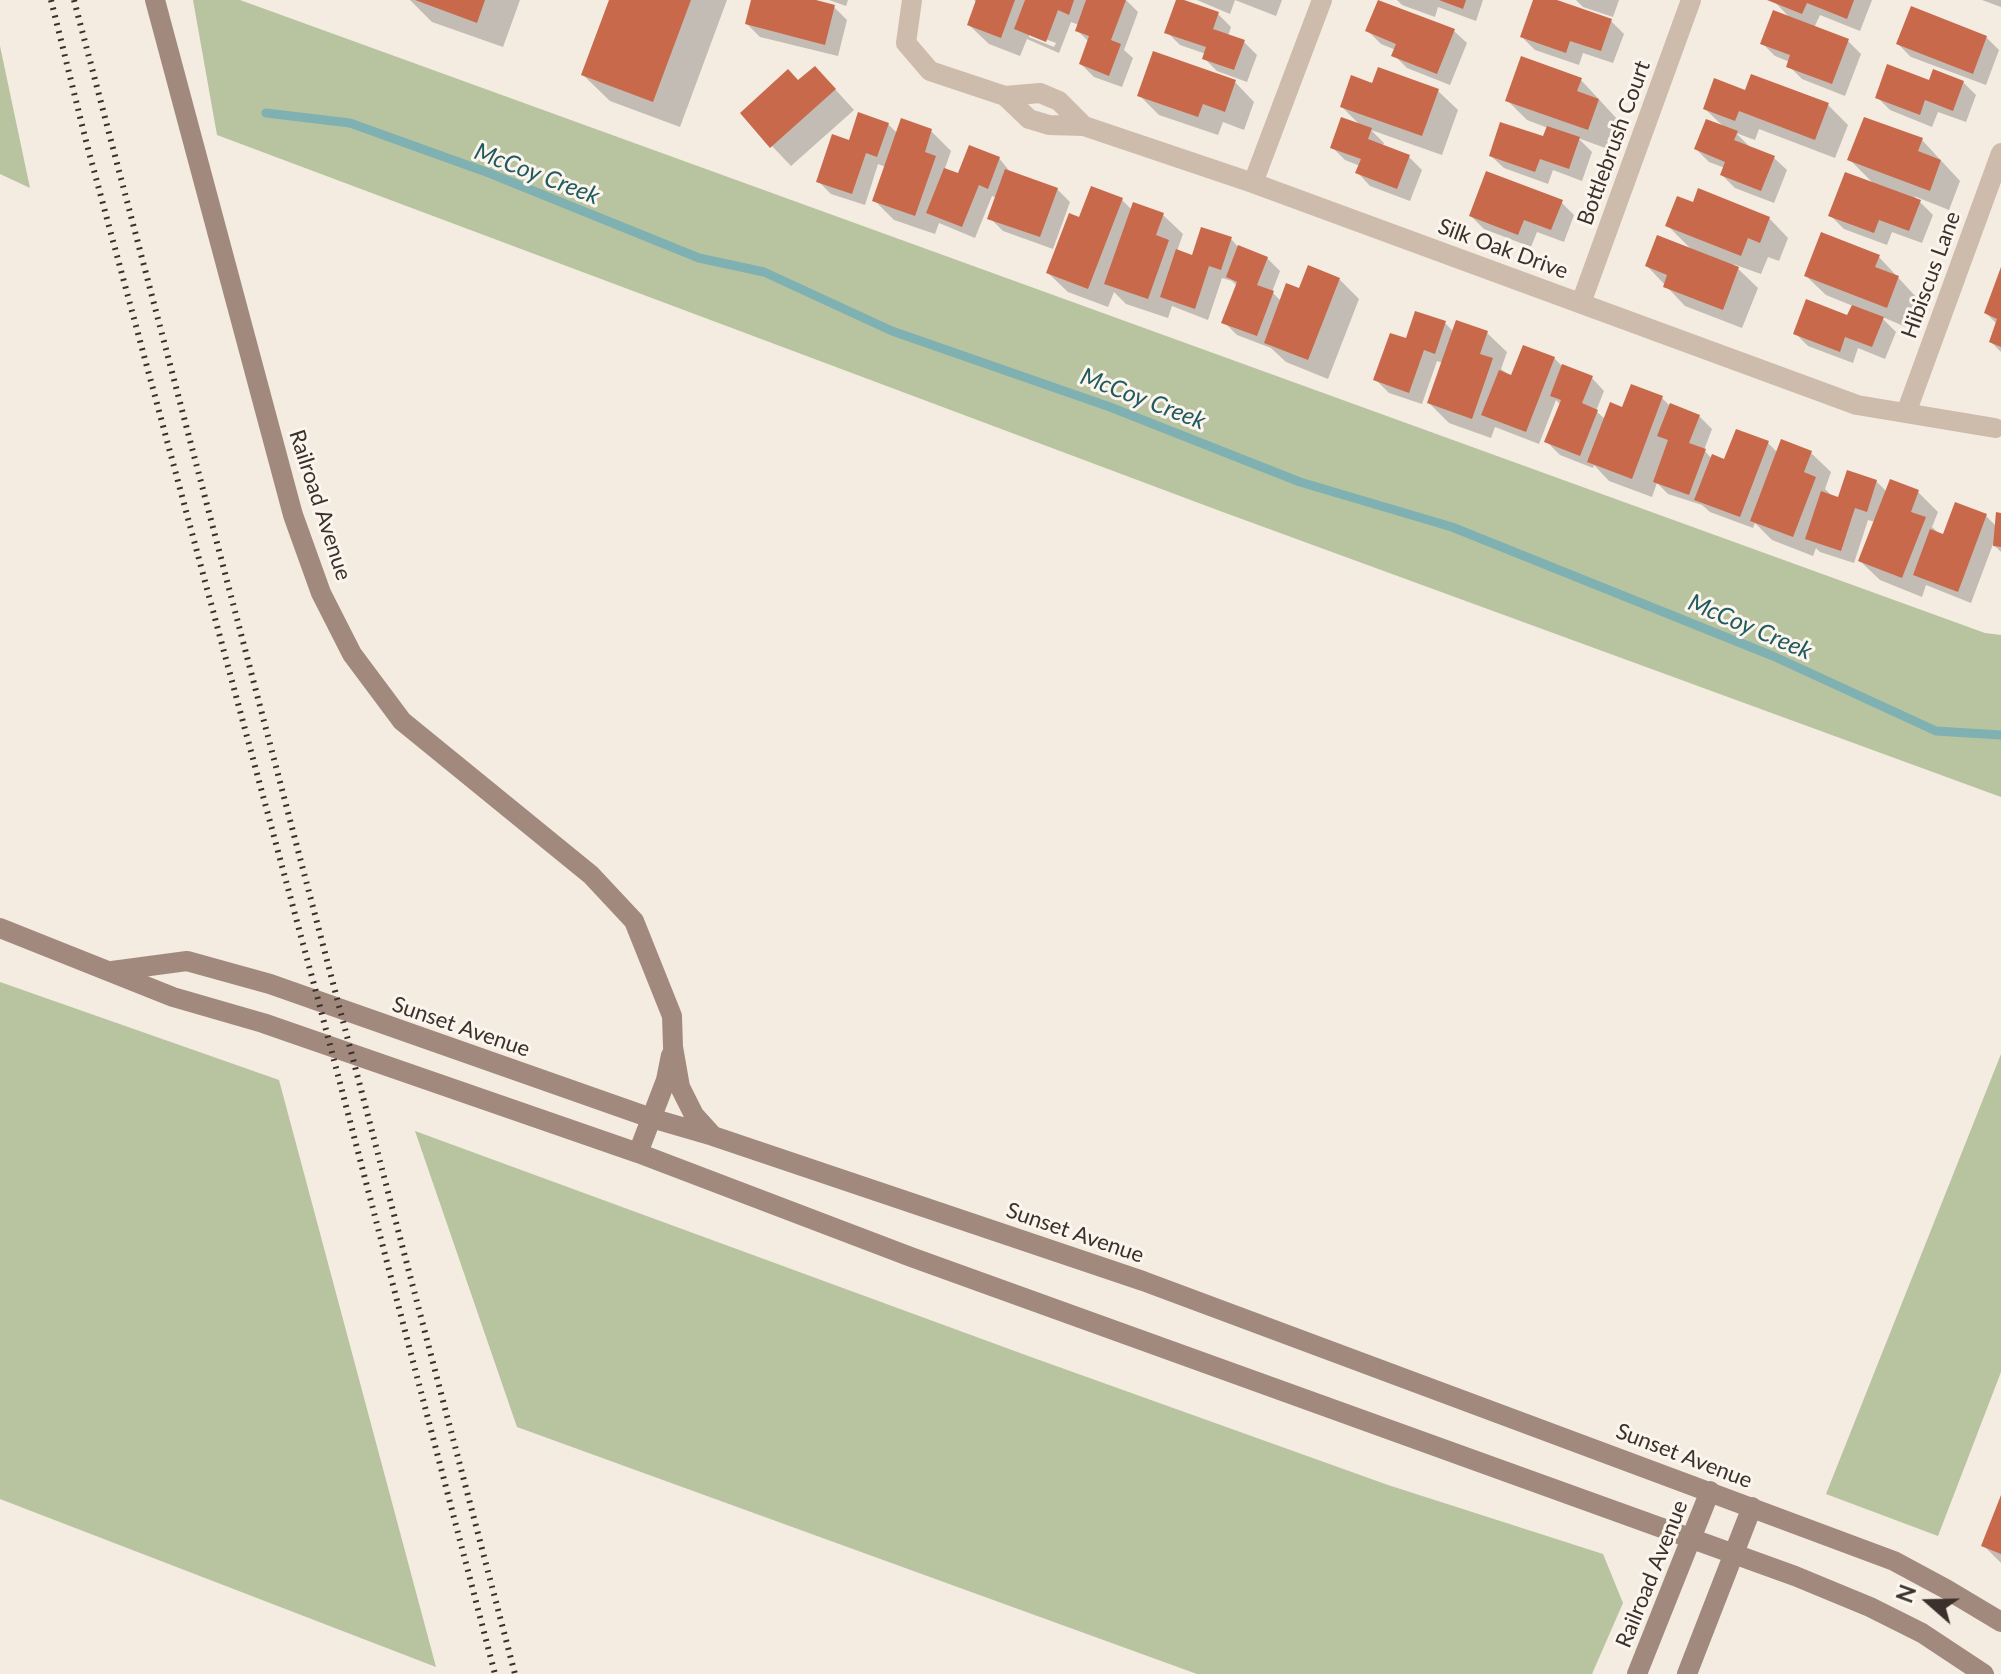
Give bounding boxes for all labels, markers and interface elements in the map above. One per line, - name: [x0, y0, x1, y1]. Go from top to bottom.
- street label: Bottlebrush Court: [1572, 57, 1656, 229]
- water label: McCoy Creek: [470, 137, 604, 211]
- street label: Hibiscus Lane: [1896, 208, 1966, 342]
- street label: Silk Oak Drive: [1434, 213, 1572, 285]
- water label: McCoy Creek: [1076, 362, 1210, 436]
- street label: Railroad Avenue: [283, 426, 357, 584]
- water label: McCoy Creek: [1684, 588, 1816, 666]
- street label: Sunset Avenue: [389, 991, 533, 1063]
- street label: Sunset Avenue: [1003, 1197, 1147, 1269]
- street label: Sunset Avenue: [1612, 1418, 1756, 1494]
- street label: Railroad Avenue: [1610, 1496, 1694, 1652]
- north arrow: [1889, 1562, 1969, 1642]
- text: N: [1890, 1581, 1922, 1606]

